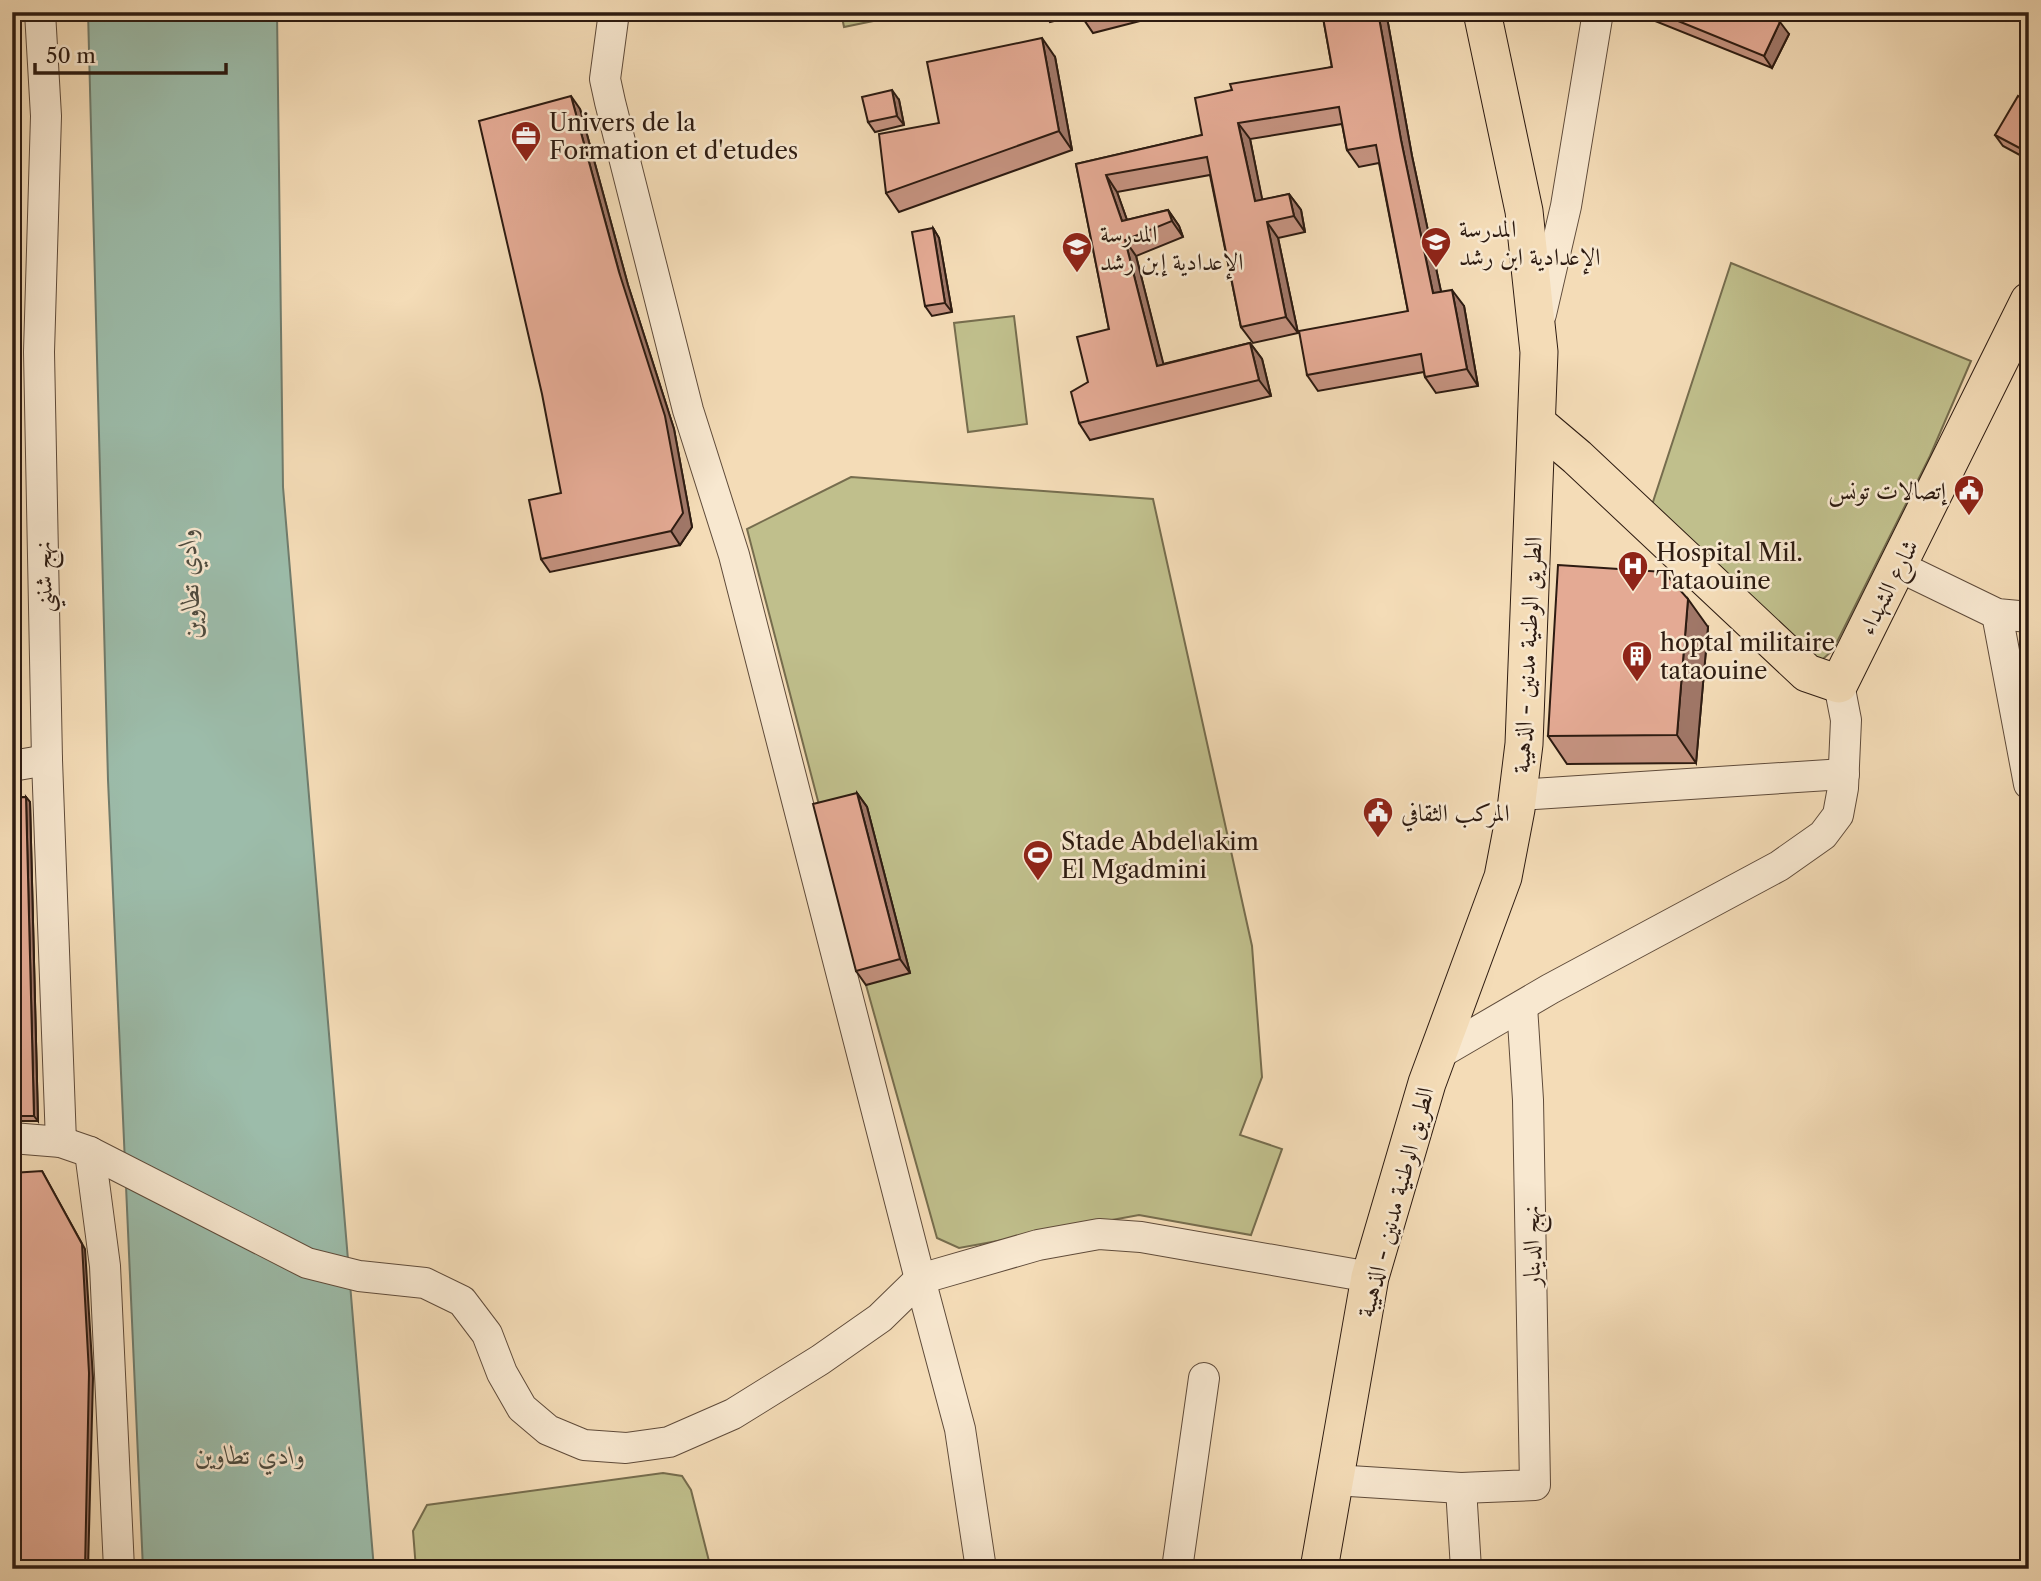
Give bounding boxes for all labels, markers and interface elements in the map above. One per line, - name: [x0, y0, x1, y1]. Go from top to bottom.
- scale bar: [35, 32, 226, 76]
- text: 50 m: [46, 43, 96, 68]
- place label: Univers de la Formation et d'etudes: [549, 108, 798, 165]
- office icon: Univers de la Formation et d'etudes: [509, 119, 543, 163]
- place label: المدرسة الإعدادية ابن رشد: [1459, 214, 1600, 275]
- place label: المدرسة الإعدادية إبن رشد: [1100, 219, 1243, 280]
- school or university icon: المدرسة الإعدادية ابن رشد: [1419, 225, 1453, 269]
- school or university icon: المدرسة الإعدادية إبن رشد: [1060, 230, 1094, 274]
- public building icon: إتصالات تونس: [1952, 473, 1986, 517]
- place label: إتصالات تونس: [1828, 476, 1948, 507]
- water label: وادي تطاوين: [170, 527, 213, 640]
- street label: شارع الشهداء: [1852, 534, 1930, 642]
- street label: الطريق الوطنية مدنين - الذهيبة: [1506, 536, 1549, 774]
- place label: Hospital Mil. Tataouine: [1656, 538, 1803, 595]
- street label: نهج شنني: [28, 541, 66, 613]
- hospital icon: Hospital Mil. Tataouine: [1616, 549, 1650, 593]
- place label: hoptal militaire tataouine: [1660, 628, 1835, 685]
- building icon: hoptal militaire tataouine: [1620, 639, 1654, 683]
- public building icon: المركب الثقافي: [1361, 795, 1395, 839]
- place label: المركب الثقافي: [1401, 798, 1510, 832]
- place label: Stade Abdelاakim El Mgadmini: [1061, 827, 1259, 884]
- sports icon: Stade Abdelاakim El Mgadmini: [1021, 838, 1055, 882]
- street label: الطريق الوطنية مدنين - الذهيبة: [1350, 1084, 1441, 1320]
- street label: نهج الدينار: [1516, 1205, 1553, 1289]
- water label: وادي تطاوين: [195, 1439, 305, 1476]

